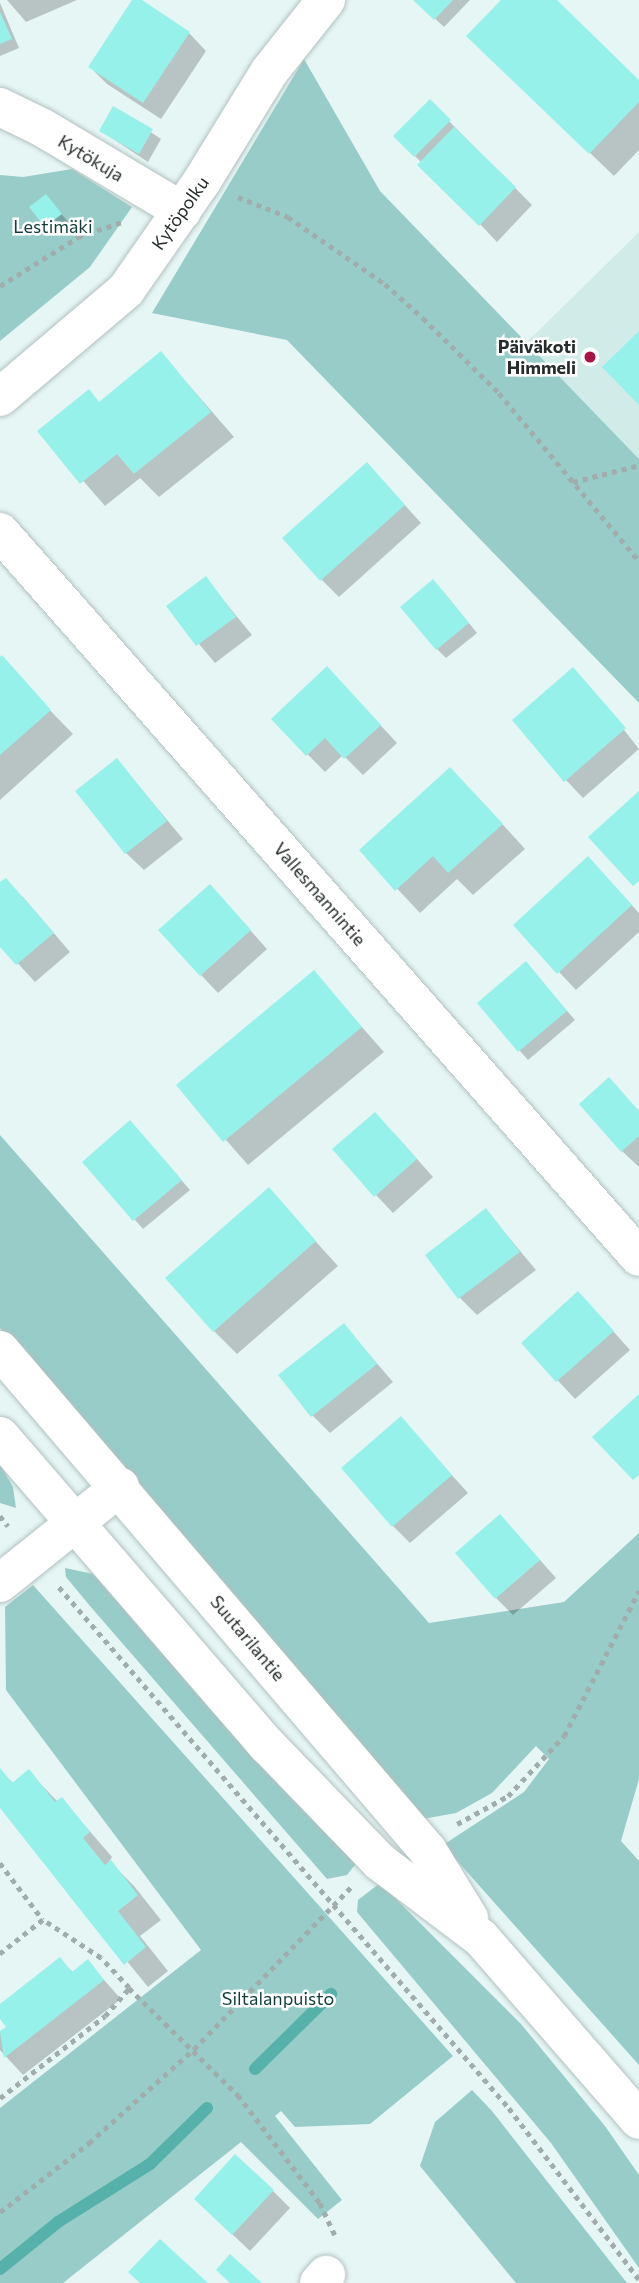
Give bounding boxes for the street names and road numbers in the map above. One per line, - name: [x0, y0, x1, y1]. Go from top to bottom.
- street label: Kytökuja: [54, 130, 128, 186]
- street label: Kytöpolku: [147, 172, 213, 254]
- street label: Vallesmannintie: [269, 838, 371, 950]
- street label: Suutarilantie: [206, 1591, 290, 1685]

